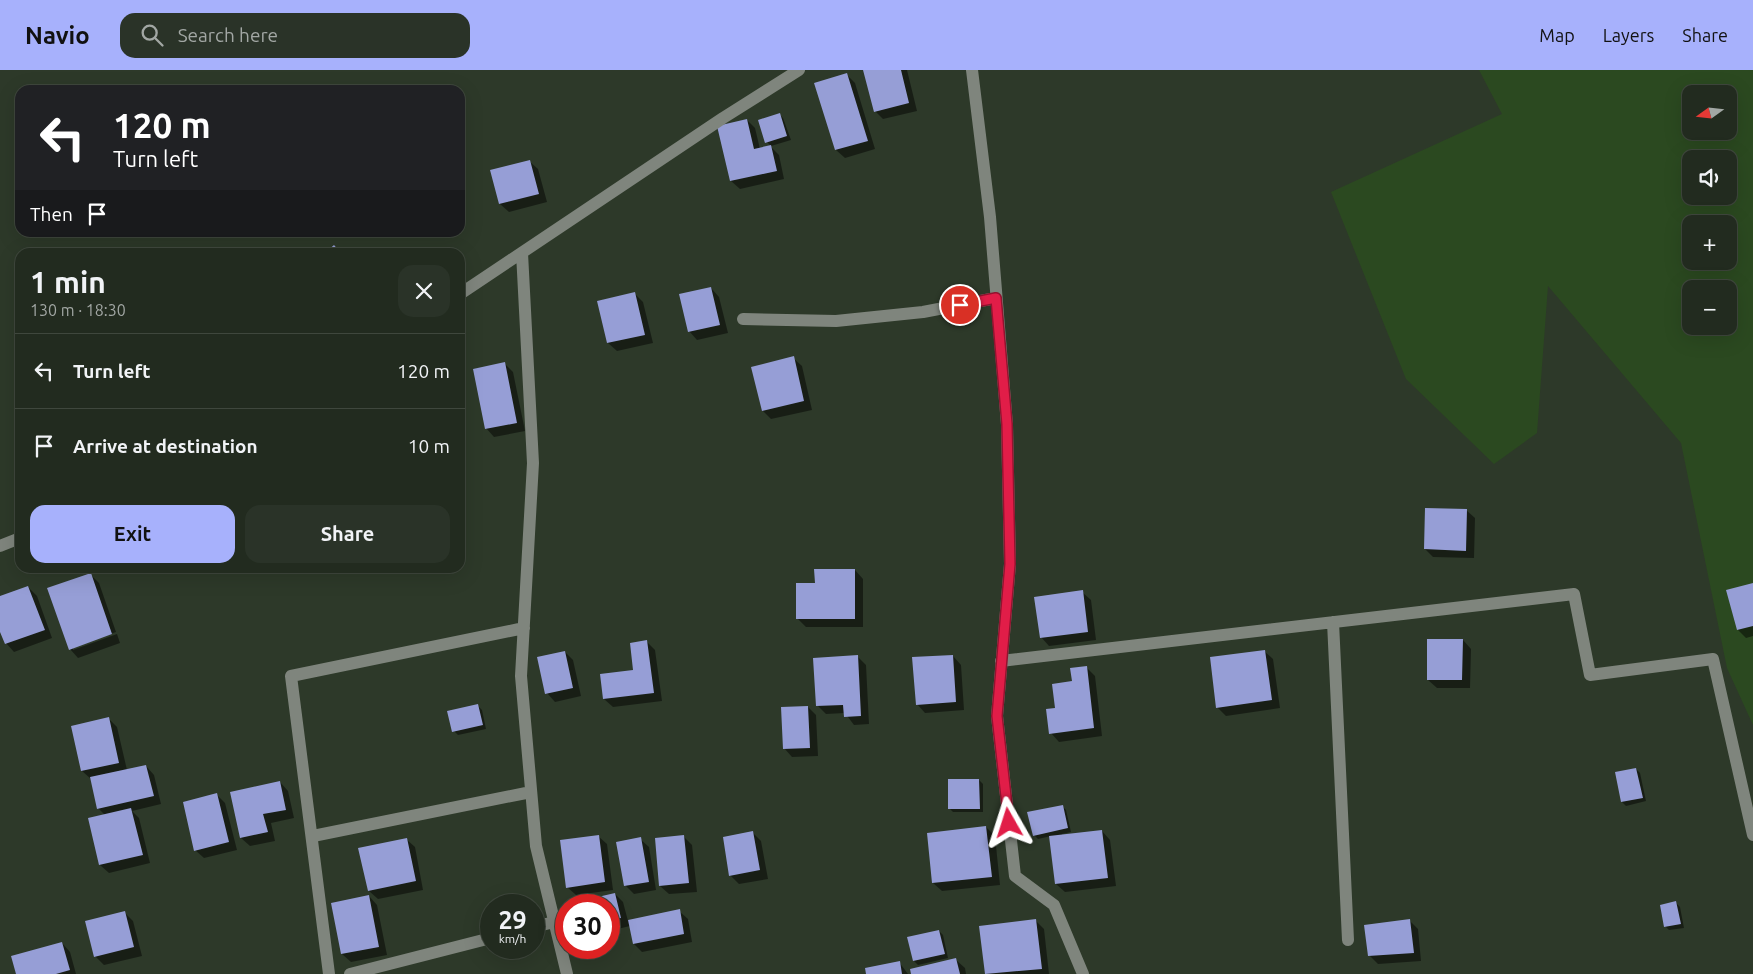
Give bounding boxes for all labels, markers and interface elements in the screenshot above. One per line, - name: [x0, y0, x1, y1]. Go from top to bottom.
- search box: [120, 13, 470, 58]
- icon: search: [138, 21, 166, 49]
- text: Navio: [25, 22, 90, 49]
- text: Search here: [178, 24, 278, 46]
- text: Map: [1539, 25, 1575, 45]
- text: Layers: [1603, 25, 1654, 45]
- text: Share: [1682, 25, 1728, 45]
- north arrow: [1682, 85, 1738, 140]
- map controls: [1682, 85, 1737, 335]
- icon: left: [30, 105, 95, 170]
- text: 120 m: [113, 105, 211, 145]
- text: Turn left: [113, 146, 198, 171]
- button: sound: [1682, 150, 1737, 205]
- icon: arrive: [83, 200, 111, 228]
- text: Then: [30, 203, 73, 225]
- button: +: [1682, 215, 1737, 270]
- text: 1 min: [30, 265, 106, 299]
- button: close: [398, 265, 450, 317]
- button: −: [1682, 280, 1737, 335]
- pin: [939, 284, 981, 326]
- icon: arrive: [946, 291, 974, 319]
- text: 130 m · 18:30: [30, 301, 126, 319]
- icon: left: [30, 357, 58, 385]
- text: Turn left: [73, 360, 151, 382]
- text: 120 m: [397, 360, 450, 382]
- icon: arrive: [30, 432, 58, 460]
- text: Arrive at destination: [73, 435, 258, 457]
- text: 10 m: [408, 435, 450, 457]
- button: Exit: [30, 505, 235, 563]
- button: Share: [245, 505, 450, 563]
- position arrow: [982, 796, 1034, 848]
- speed limit sign: 30: [555, 894, 620, 959]
- text: 29: [498, 906, 527, 934]
- text: km/h: [499, 932, 526, 945]

